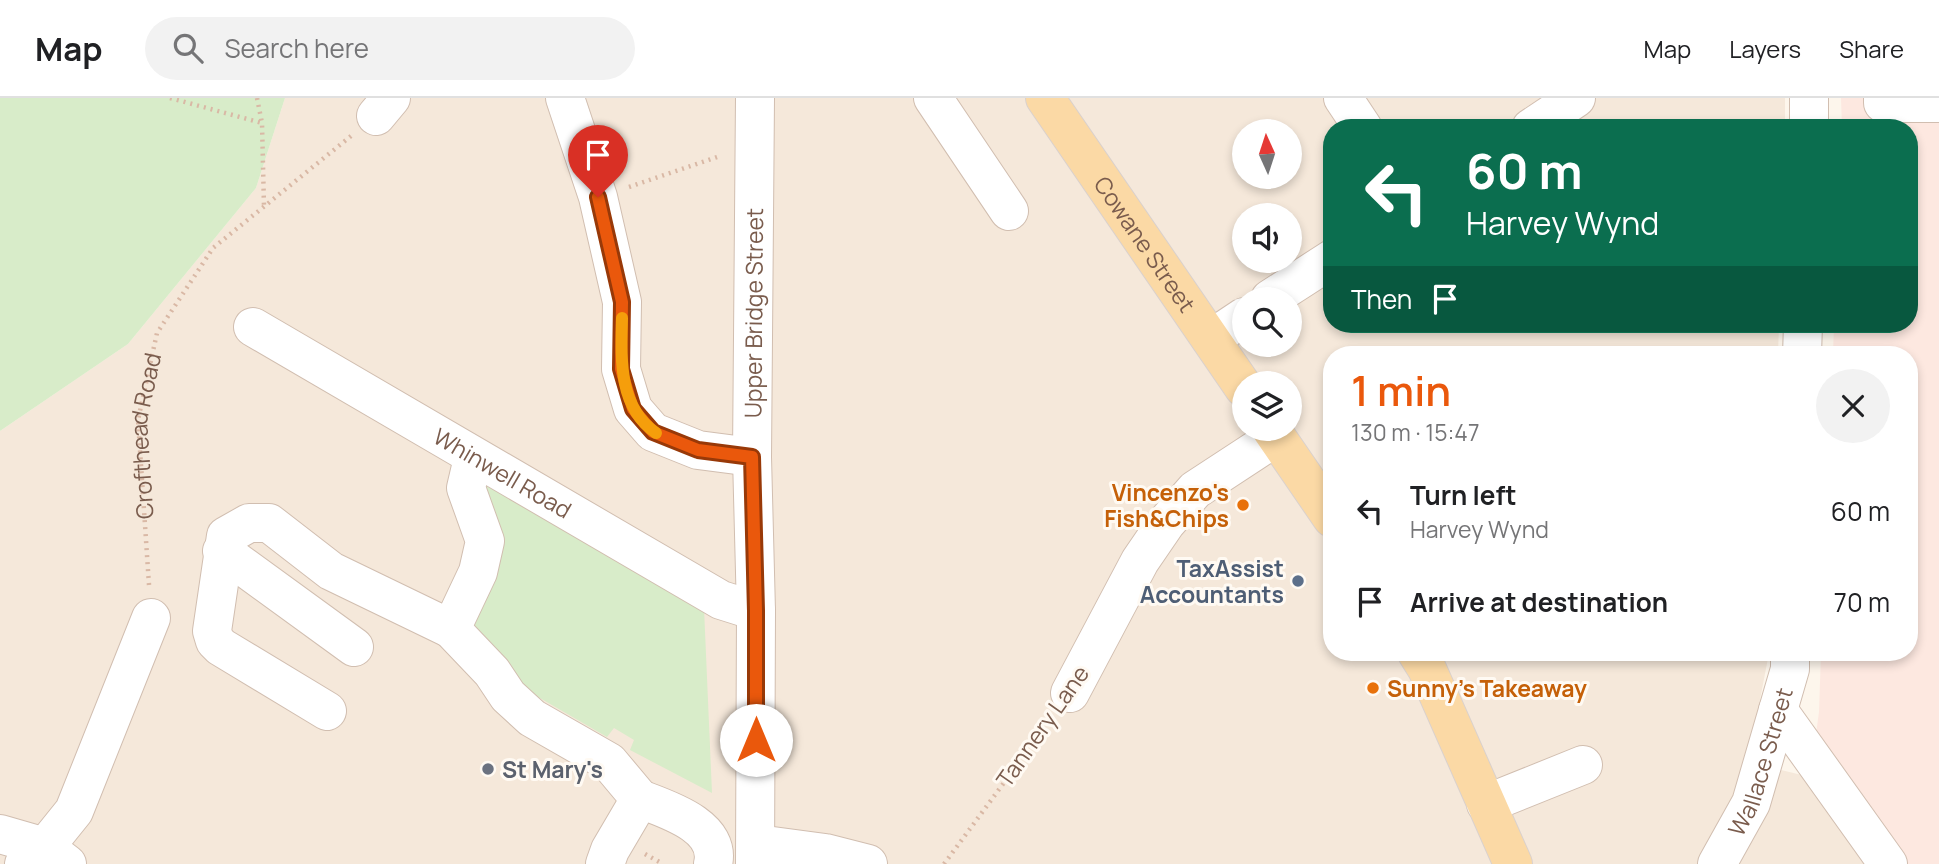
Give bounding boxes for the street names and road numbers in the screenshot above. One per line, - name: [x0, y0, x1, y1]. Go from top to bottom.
- street label: Cowane Street: [1087, 169, 1203, 318]
- street label: Upper Bridge Street: [736, 208, 770, 418]
- street label: Crofthead Road: [121, 350, 168, 520]
- street label: Whinwell Road: [428, 420, 578, 525]
- street label: Tannery Lane: [988, 659, 1096, 793]
- street label: Wallace Street: [1720, 684, 1800, 842]

